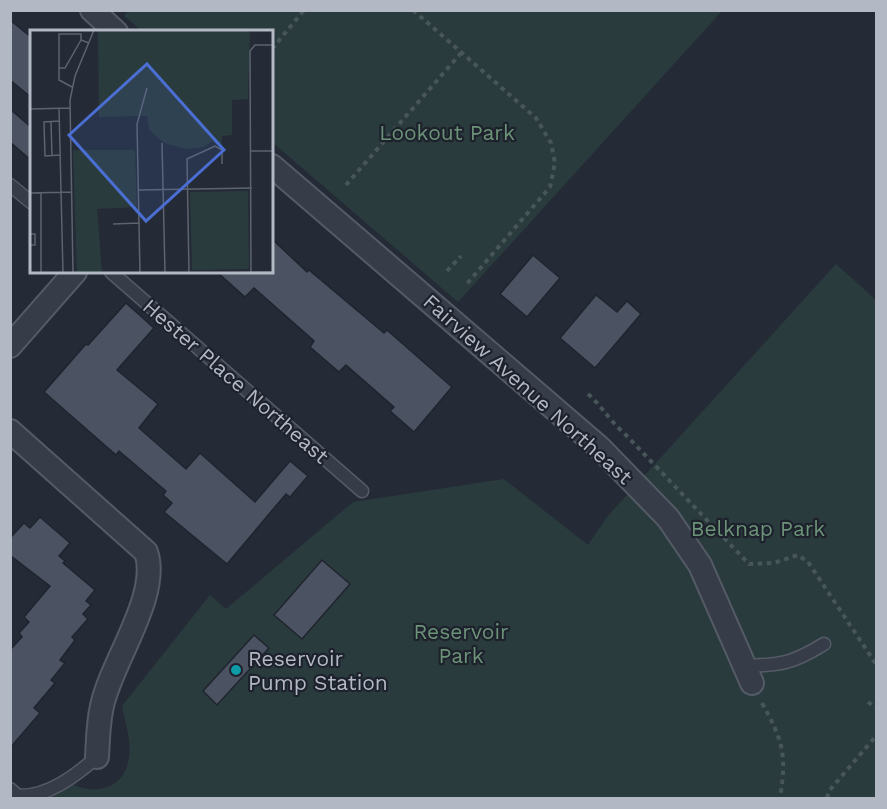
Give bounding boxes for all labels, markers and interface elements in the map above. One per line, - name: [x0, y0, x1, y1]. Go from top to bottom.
- inset map: [30, 30, 273, 273]
- park label: Lookout Park: [379, 120, 515, 145]
- street label: Fairview Avenue Northeast: [418, 289, 638, 490]
- street label: Hester Place Northeast: [138, 293, 334, 469]
- park label: Belknap Park: [691, 516, 825, 541]
- park label: Reservoir Park: [413, 619, 509, 668]
- place label: Reservoir Pump Station: [248, 646, 388, 695]
- marker: Reservoir Pump Station: [229, 663, 243, 677]

